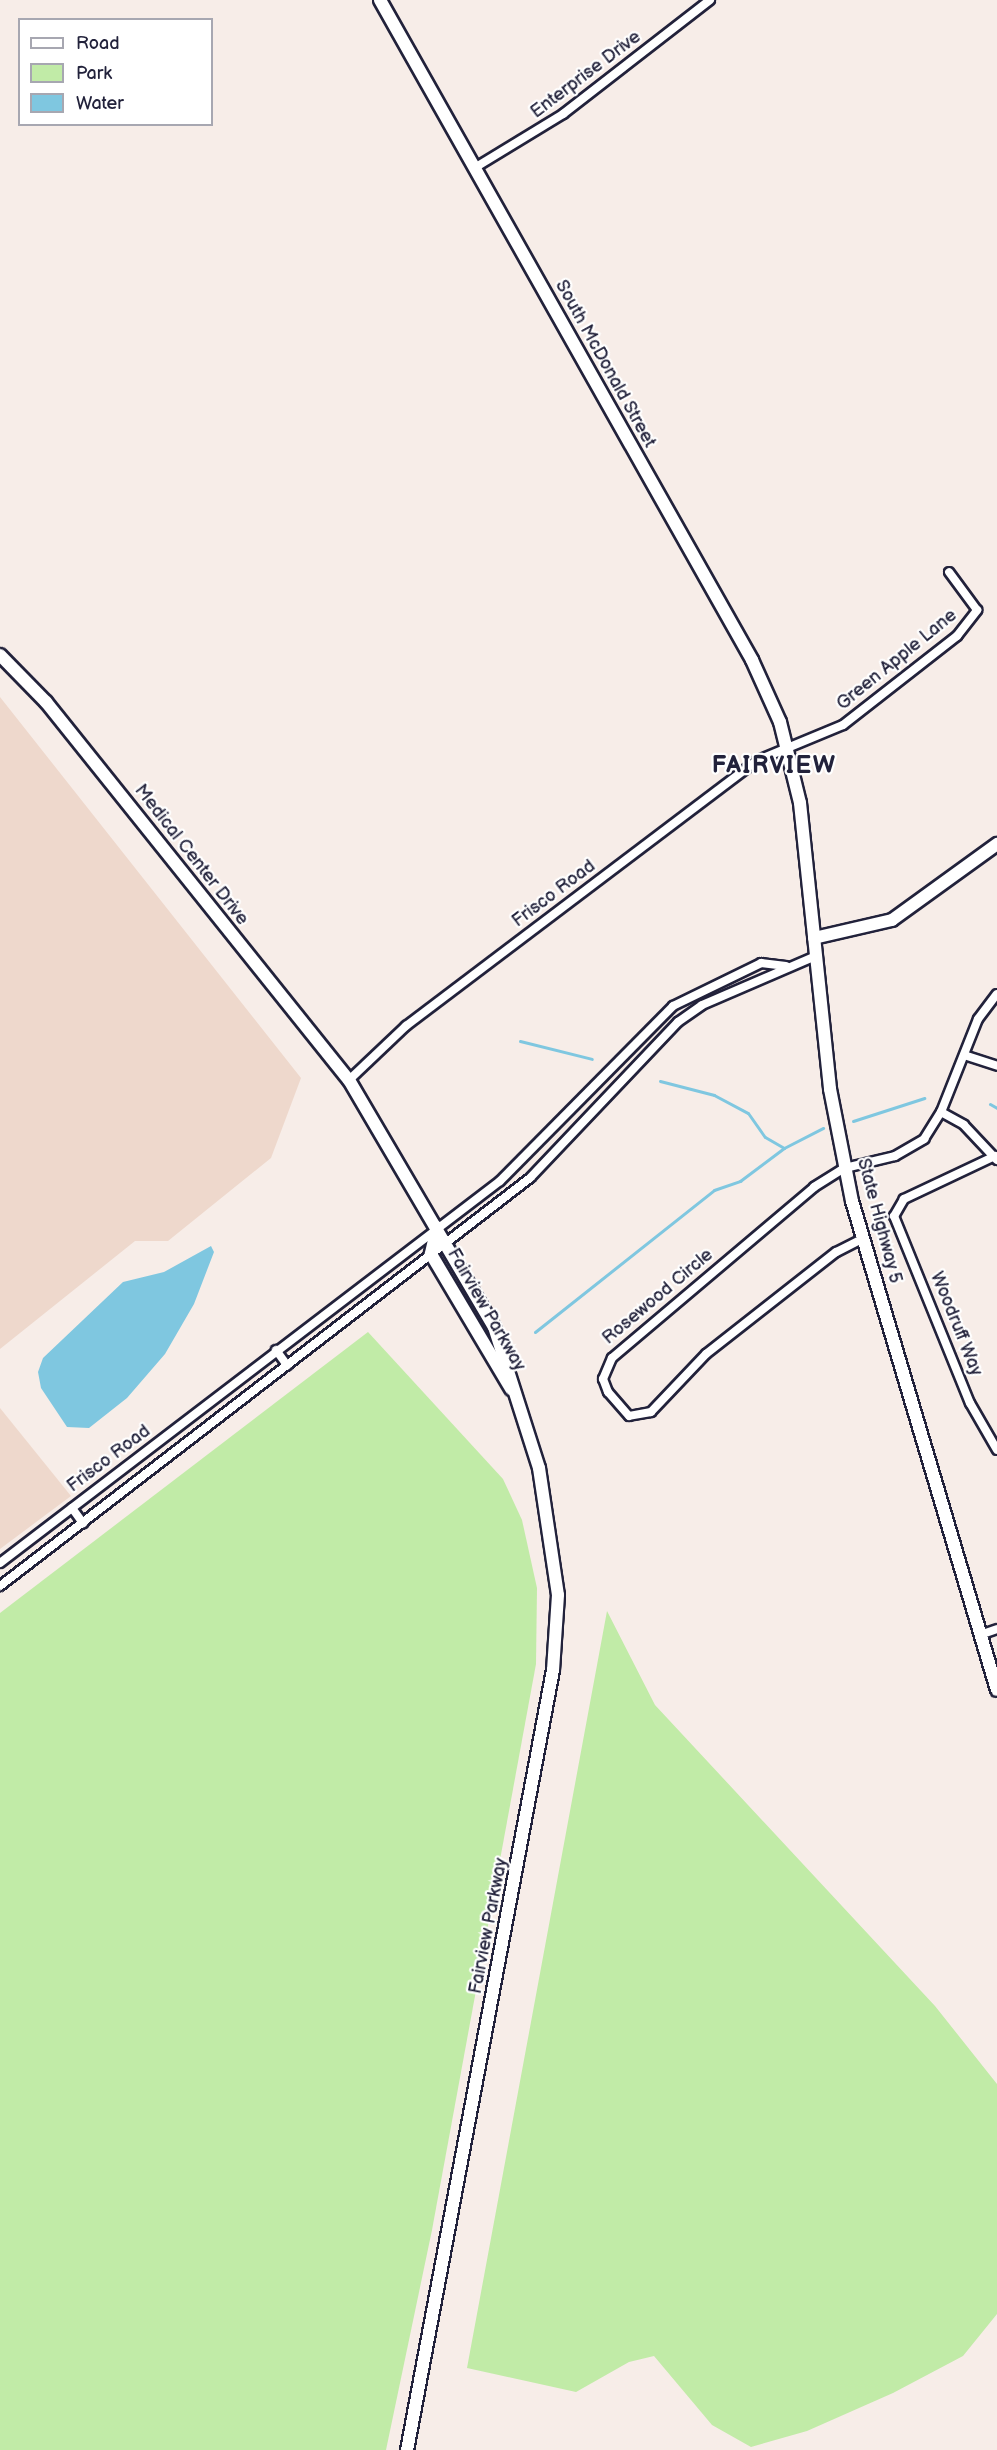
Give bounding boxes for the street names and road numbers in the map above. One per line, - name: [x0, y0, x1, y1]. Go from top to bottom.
- street label: Enterprise Drive: [527, 27, 645, 123]
- street label: South McDonald Street: [550, 276, 660, 452]
- street label: Green Apple Lane: [833, 605, 961, 715]
- street label: Medical Center Drive: [129, 780, 253, 930]
- street label: Frisco Road: [508, 856, 600, 932]
- street label: State Highway 5: [852, 1156, 906, 1286]
- street label: Fairview Parkway: [442, 1245, 530, 1375]
- street label: Rosewood Circle: [598, 1245, 718, 1349]
- street label: Woodruff Way: [925, 1268, 987, 1380]
- street label: Frisco Road: [63, 1421, 155, 1497]
- street label: Fairview Parkway: [465, 1856, 513, 1996]

